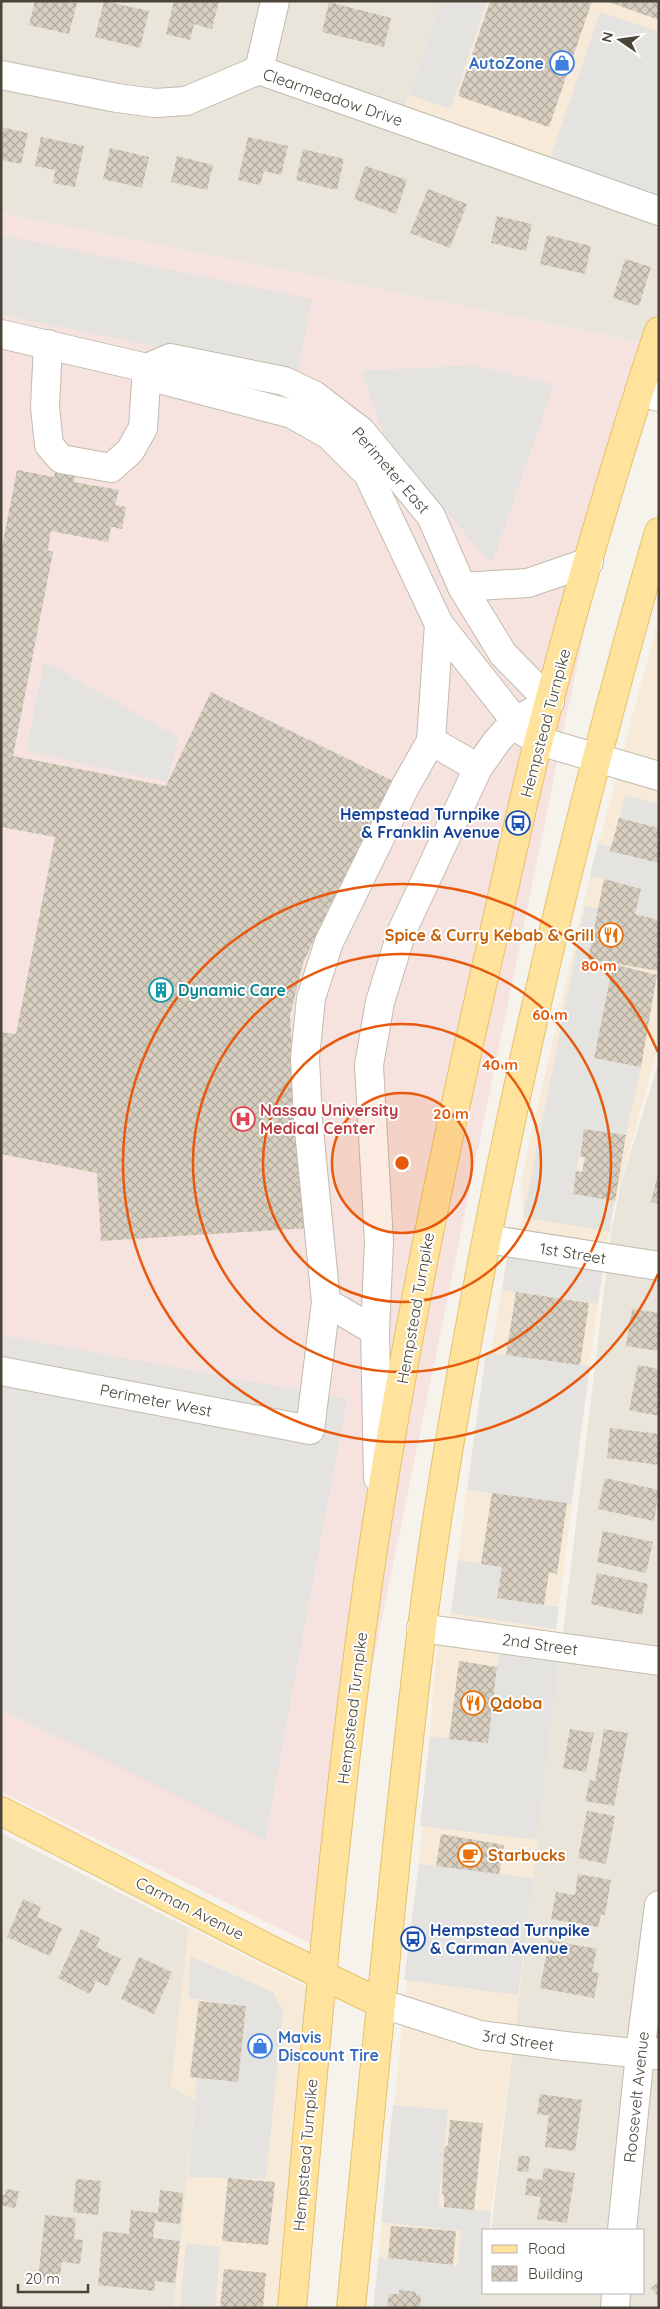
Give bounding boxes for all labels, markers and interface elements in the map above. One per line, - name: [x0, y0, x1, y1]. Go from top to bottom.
- north arrow: [595, 15, 645, 65]
- text: N: [597, 30, 617, 44]
- shop icon: AutoZone: [549, 50, 575, 76]
- place label: AutoZone: [469, 53, 544, 73]
- street label: Clearmeadow Drive: [260, 64, 406, 130]
- street label: Perimeter East: [348, 423, 434, 517]
- street label: Hempstead Turnpike: [516, 646, 574, 800]
- place label: Hempstead Turnpike & Franklin Avenue: [340, 804, 500, 842]
- bus stop icon: Hempstead Turnpike & Franklin Avenue: [505, 810, 531, 836]
- restaurant icon: Spice & Curry Kebab & Grill: [598, 922, 624, 948]
- place label: Spice & Curry Kebab & Grill: [385, 925, 594, 945]
- text: 80 m: [581, 956, 617, 975]
- building icon: Dynamic Care: [148, 977, 174, 1003]
- place label: Dynamic Care: [178, 980, 286, 1000]
- text: 60 m: [532, 1005, 568, 1024]
- text: 40 m: [482, 1055, 518, 1074]
- place label: Nassau University Medical Center: [260, 1100, 398, 1138]
- text: 20 m: [433, 1104, 469, 1123]
- hospital icon: Nassau University Medical Center: [230, 1106, 256, 1132]
- centre of rings: [393, 1154, 411, 1172]
- street label: Hempstead Turnpike: [392, 1231, 438, 1385]
- street label: 1st Street: [538, 1238, 608, 1268]
- street label: Perimeter West: [98, 1379, 214, 1421]
- street label: 2nd Street: [501, 1629, 579, 1659]
- street label: Hempstead Turnpike: [333, 1631, 371, 1785]
- restaurant icon: Qdoba: [460, 1690, 486, 1716]
- place label: Qdoba: [490, 1693, 542, 1713]
- cafe icon: Starbucks: [457, 1842, 483, 1868]
- place label: Starbucks: [488, 1845, 566, 1865]
- street label: Carman Avenue: [132, 1872, 248, 1944]
- place label: Hempstead Turnpike & Carman Avenue: [430, 1920, 590, 1958]
- bus stop icon: Hempstead Turnpike & Carman Avenue: [400, 1926, 426, 1952]
- street label: 3rd Street: [481, 2025, 555, 2055]
- place label: Mavis Discount Tire: [278, 2027, 379, 2065]
- street label: Roosevelt Avenue: [619, 2030, 653, 2164]
- shop icon: Mavis Discount Tire: [247, 2033, 273, 2059]
- street label: Hempstead Turnpike: [288, 2078, 322, 2232]
- legend: [482, 2229, 645, 2294]
- text: Road: [528, 2239, 565, 2258]
- scale bar: [18, 2262, 88, 2294]
- text: Building: [528, 2264, 583, 2283]
- text: 20 m: [25, 2269, 60, 2288]

